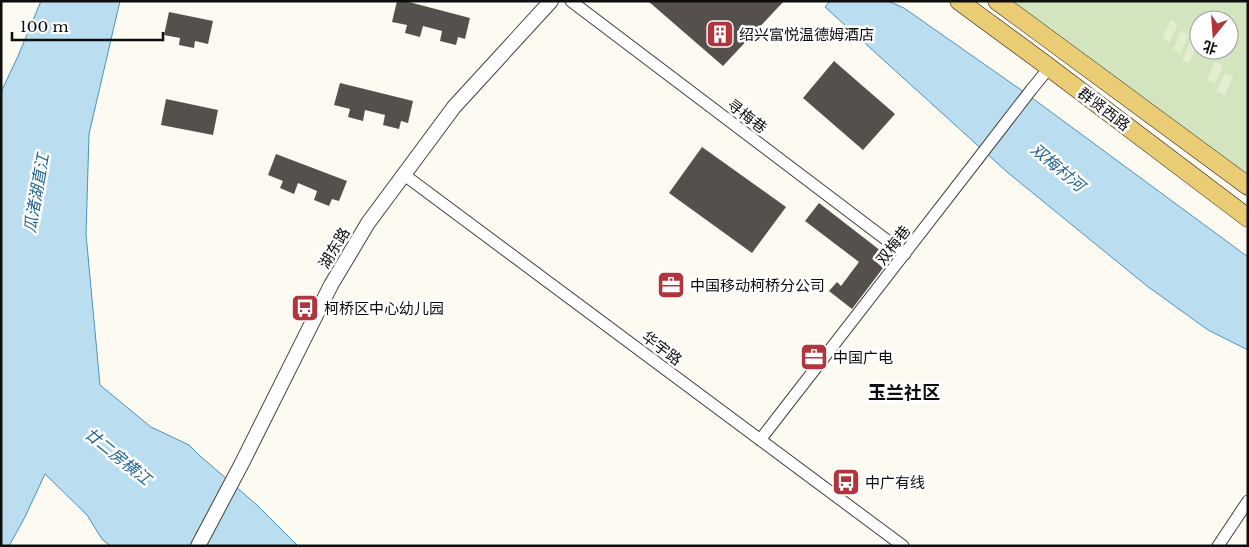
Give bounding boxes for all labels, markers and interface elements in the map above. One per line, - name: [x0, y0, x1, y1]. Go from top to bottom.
- scale bar: [12, 10, 164, 42]
- north arrow: [1189, 10, 1239, 60]
- text: 100 m: [20, 17, 69, 36]
- building icon: 绍兴富悦温德姆酒店: [705, 19, 735, 49]
- place label: 绍兴富悦温德姆酒店: [739, 25, 874, 44]
- text: 北: [1201, 37, 1220, 58]
- street label: 群贤西路: [1074, 83, 1134, 135]
- street label: 寻梅巷: [723, 95, 771, 137]
- water label: 双梅村河: [1027, 139, 1091, 197]
- water label: 瓜渚湖直江: [19, 150, 53, 234]
- street label: 双梅巷: [872, 221, 914, 269]
- street label: 湖东路: [314, 224, 354, 272]
- office icon: 中国移动柯桥分公司: [656, 270, 686, 300]
- place label: 中国移动柯桥分公司: [690, 276, 825, 295]
- bus stop icon: 柯桥区中心幼儿园: [290, 293, 320, 323]
- place label: 柯桥区中心幼儿园: [324, 299, 444, 318]
- street label: 华宇路: [638, 327, 686, 369]
- office icon: 中国广电: [799, 342, 829, 372]
- place label: 中国广电: [833, 348, 893, 367]
- district label: 玉兰社区: [868, 382, 940, 404]
- water label: 廿二房横江: [81, 423, 157, 490]
- bus stop icon: 中广有线: [831, 467, 861, 497]
- place label: 中广有线: [865, 473, 925, 492]

